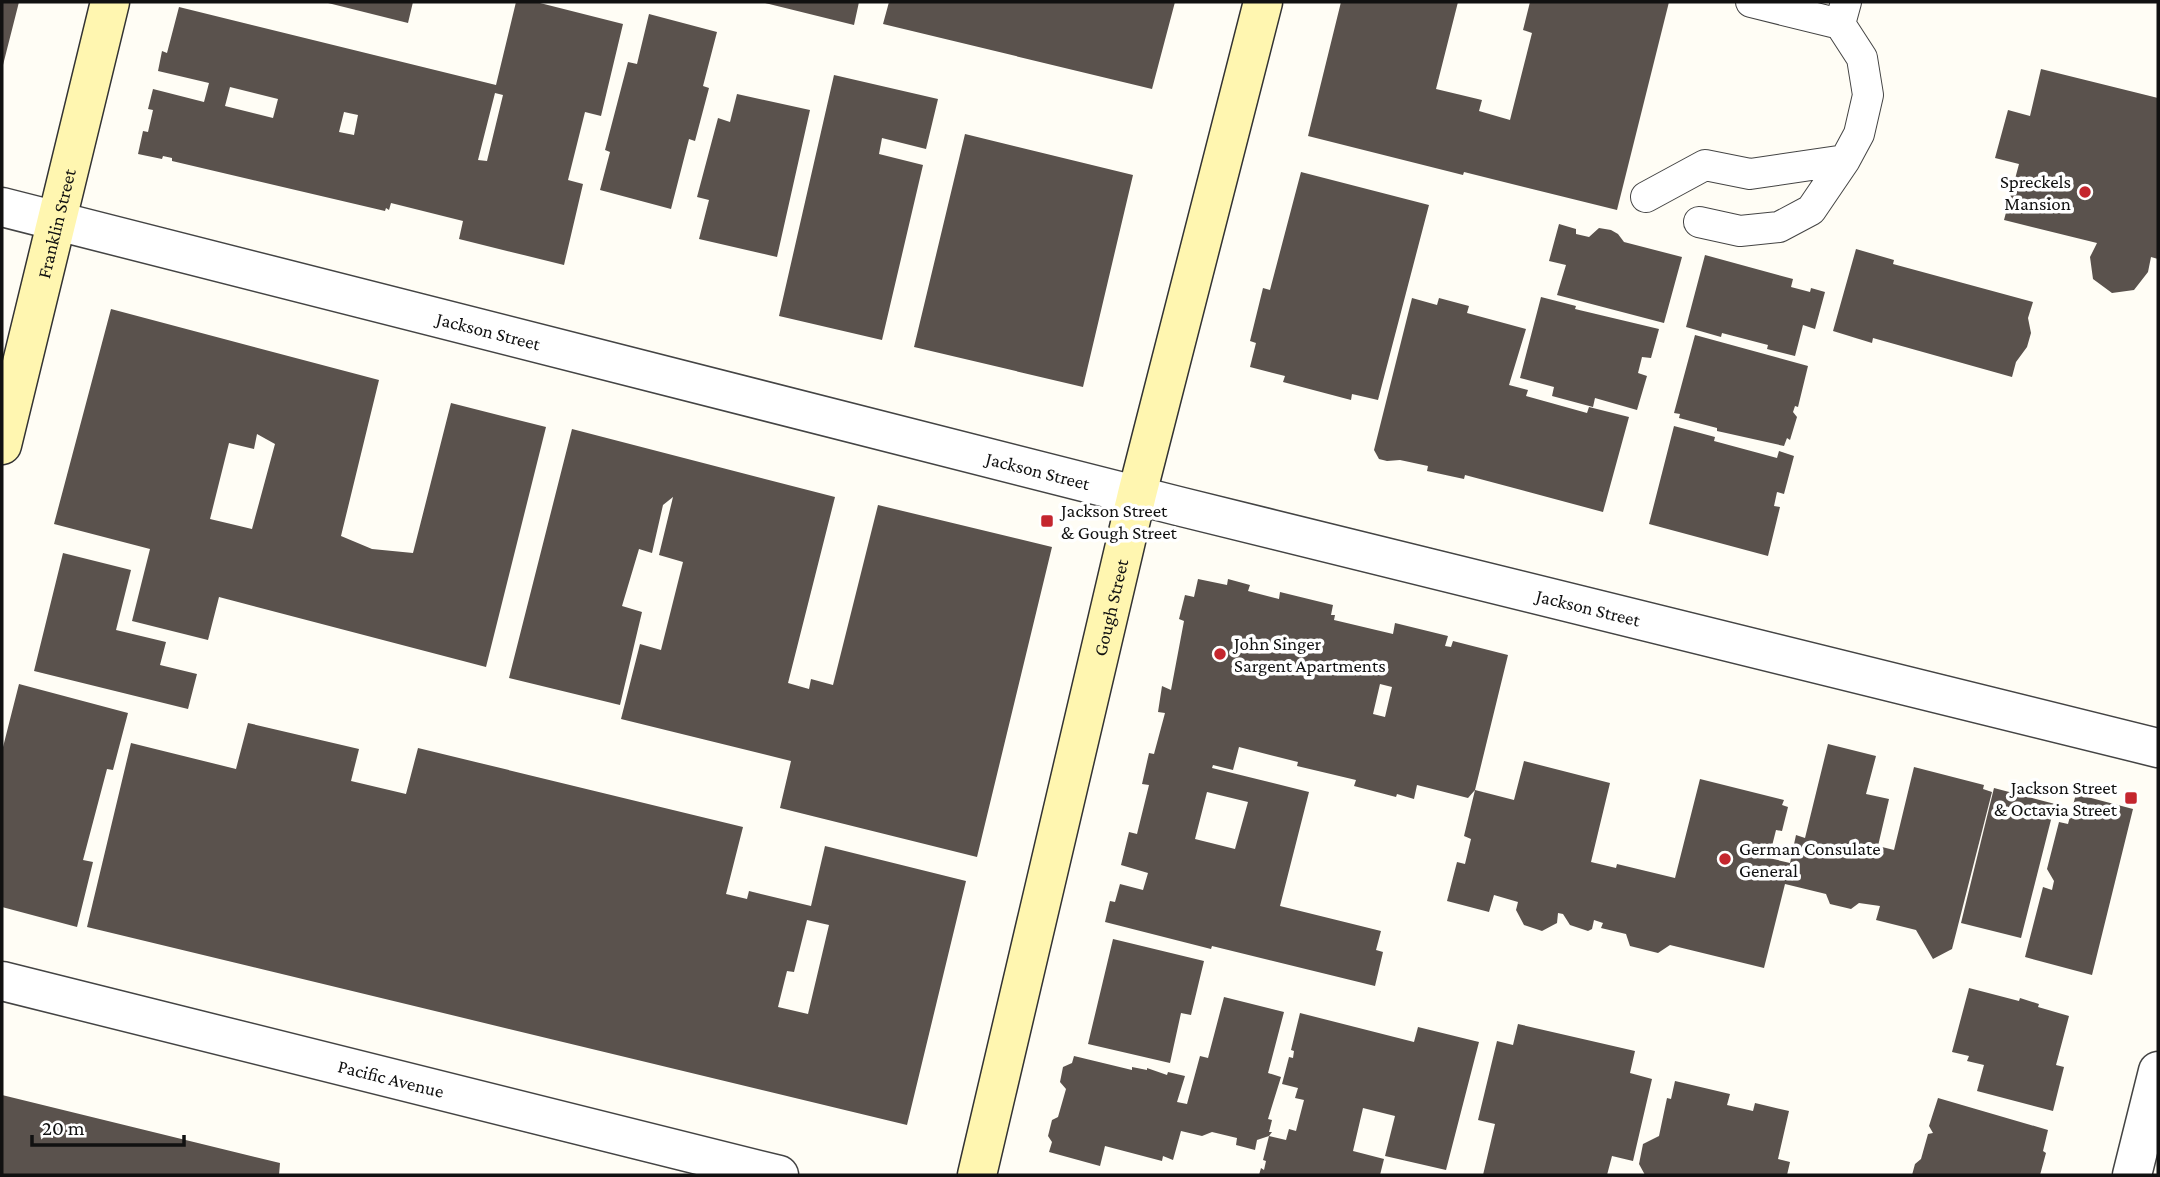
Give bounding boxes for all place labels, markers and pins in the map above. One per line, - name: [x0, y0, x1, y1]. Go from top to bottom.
- place label: Spreckels Mansion: [2000, 171, 2071, 214]
- marker: Spreckels Mansion: [2077, 184, 2093, 200]
- place label: Jackson Street & Gough Street: [1059, 500, 1177, 543]
- marker: Jackson Street & Gough Street: [1039, 513, 1055, 529]
- place label: John Singer Sargent Apartments: [1232, 633, 1386, 676]
- marker: John Singer Sargent Apartments: [1212, 646, 1228, 662]
- place label: Jackson Street & Octavia Street: [1994, 777, 2118, 820]
- marker: Jackson Street & Octavia Street: [2123, 790, 2139, 806]
- place label: German Consulate General: [1739, 838, 1881, 881]
- marker: German Consulate General: [1717, 851, 1733, 867]

